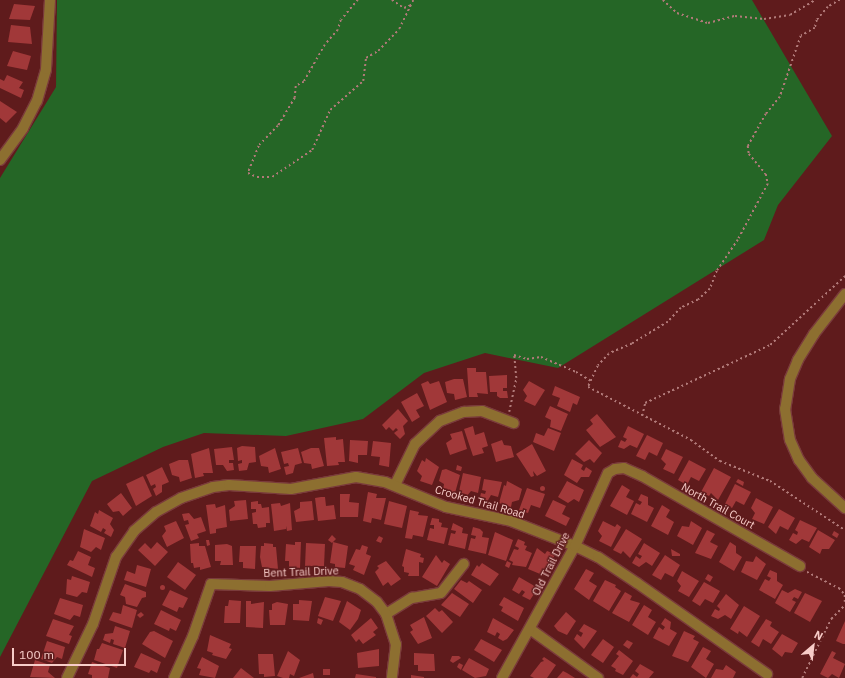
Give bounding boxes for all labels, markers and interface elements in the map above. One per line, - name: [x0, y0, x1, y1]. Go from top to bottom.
- street label: North Trail Court: [679, 480, 757, 532]
- street label: Crooked Trail Road: [433, 483, 527, 521]
- street label: Old Trail Drive: [529, 530, 573, 598]
- street label: Bent Trail Drive: [263, 564, 339, 580]
- north arrow: [793, 626, 833, 666]
- text: N: [812, 627, 825, 643]
- scale bar: [14, 640, 128, 666]
- text: 100 m: [19, 647, 54, 662]

